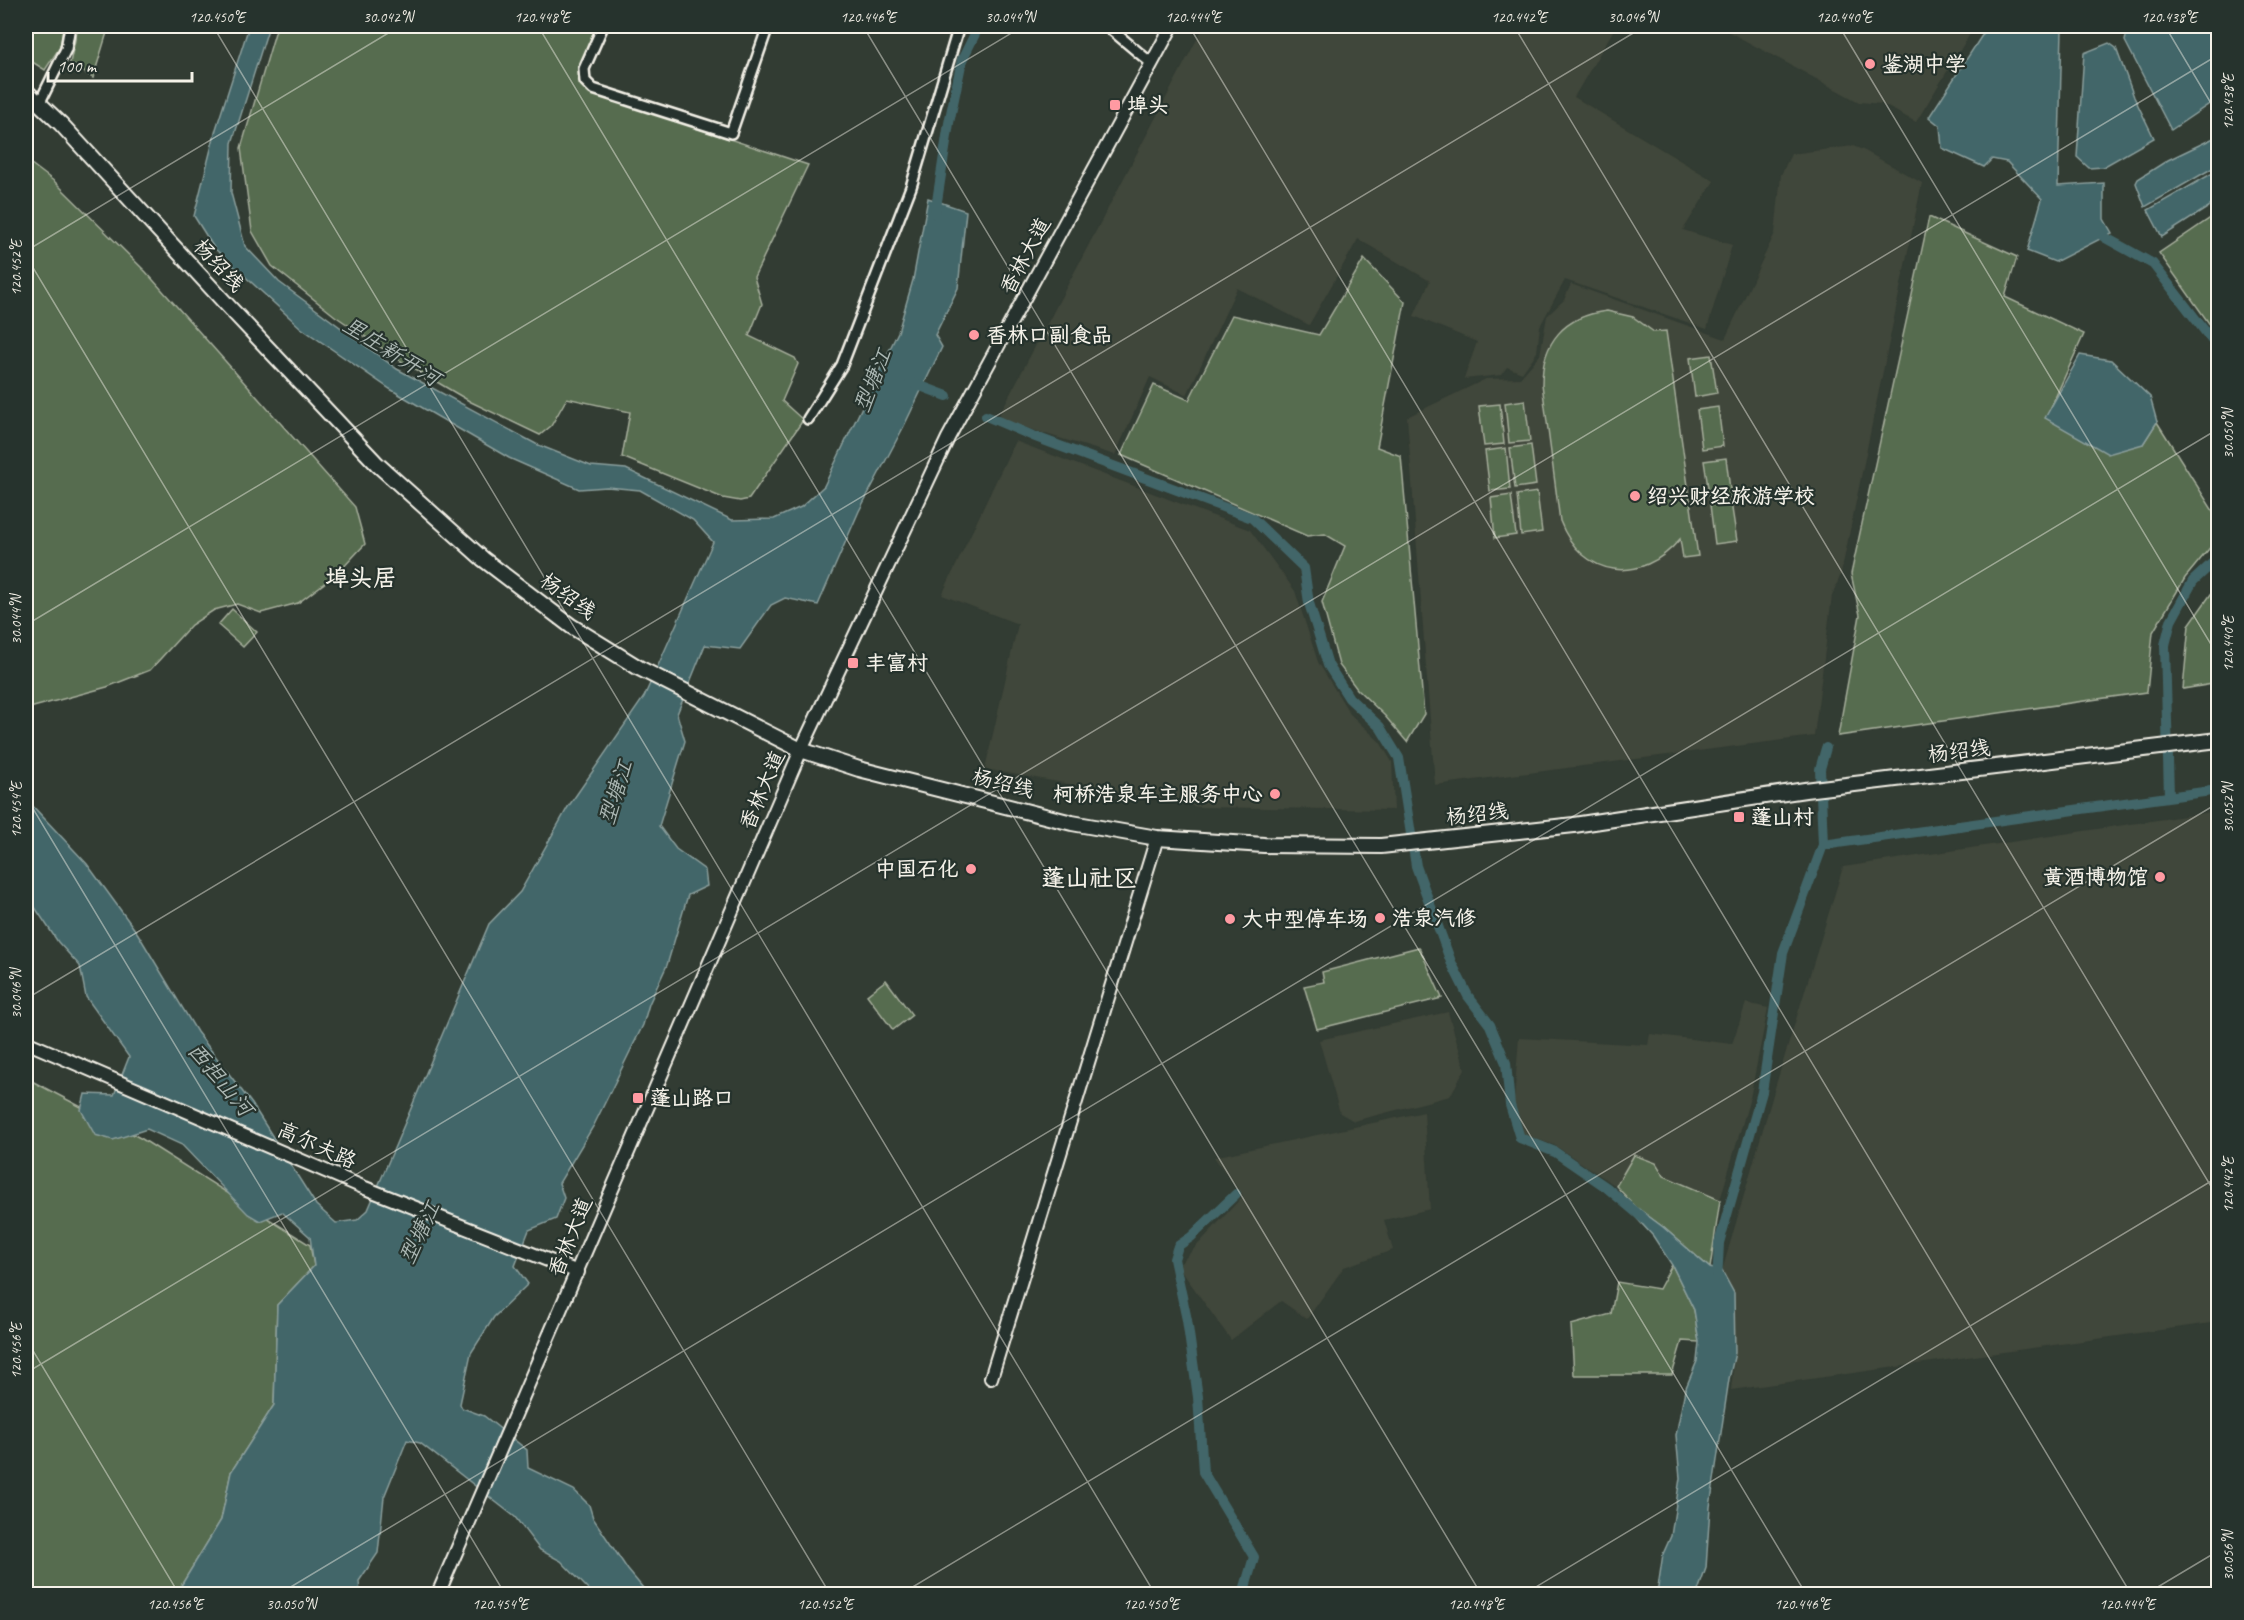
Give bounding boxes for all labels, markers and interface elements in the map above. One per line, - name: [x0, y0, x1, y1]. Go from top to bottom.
- text: 120.450°E: [189, 8, 247, 27]
- text: 30.042°N: [363, 8, 416, 27]
- text: 120.448°E: [514, 8, 572, 27]
- text: 120.446°E: [840, 8, 898, 27]
- text: 30.044°N: [985, 8, 1038, 27]
- text: 120.444°E: [1165, 8, 1223, 27]
- text: 120.442°E: [1491, 8, 1549, 27]
- text: 30.046°N: [1608, 8, 1661, 27]
- text: 120.440°E: [1816, 8, 1874, 27]
- text: 120.438°E: [2141, 8, 2199, 27]
- scale bar: [48, 45, 192, 83]
- place label: 鉴湖中学: [1882, 51, 1966, 77]
- text: 100 m: [57, 55, 98, 77]
- marker: 鉴湖中学: [1863, 57, 1877, 71]
- text: 120.438°E: [2219, 72, 2238, 130]
- place label: 埠头: [1127, 92, 1169, 118]
- marker: 埠头: [1108, 98, 1122, 112]
- street label: 香林大道: [994, 213, 1056, 299]
- street label: 杨绍线: [188, 233, 250, 297]
- text: 120.452°E: [7, 238, 26, 296]
- water label: 里庄新开河: [337, 311, 448, 394]
- place label: 香林口副食品: [986, 322, 1112, 348]
- marker: 香林口副食品: [967, 328, 981, 342]
- water label: 型塘江: [848, 344, 899, 416]
- text: 30.050°N: [2219, 406, 2238, 459]
- place label: 绍兴财经旅游学校: [1647, 483, 1815, 509]
- marker: 绍兴财经旅游学校: [1628, 489, 1642, 503]
- district label: 埠头居: [325, 563, 397, 593]
- street label: 杨绍线: [535, 567, 601, 625]
- text: 30.044°N: [7, 592, 26, 645]
- text: 120.440°E: [2219, 614, 2238, 672]
- place label: 丰富村: [865, 650, 928, 676]
- marker: 丰富村: [846, 656, 860, 670]
- street label: 杨绍线: [1926, 734, 1992, 768]
- street label: 香林大道: [734, 746, 790, 834]
- water label: 型塘江: [592, 756, 640, 828]
- street label: 杨绍线: [969, 763, 1037, 803]
- text: 120.454°E: [7, 780, 26, 838]
- text: 30.052°N: [2219, 780, 2238, 833]
- place label: 柯桥浩泉车主服务中心: [1053, 781, 1263, 807]
- marker: 柯桥浩泉车主服务中心: [1268, 787, 1282, 801]
- street label: 杨绍线: [1444, 798, 1510, 830]
- place label: 蓬山村: [1751, 804, 1814, 830]
- marker: 蓬山村: [1732, 810, 1746, 824]
- place label: 中国石化: [875, 856, 959, 882]
- marker: 中国石化: [964, 862, 978, 876]
- district label: 蓬山社区: [1041, 863, 1137, 893]
- place label: 黄酒博物馆: [2043, 864, 2148, 890]
- marker: 黄酒博物馆: [2153, 870, 2167, 884]
- place label: 浩泉汽修: [1392, 905, 1476, 931]
- place label: 大中型停车场: [1242, 906, 1368, 932]
- marker: 浩泉汽修: [1373, 911, 1387, 925]
- marker: 大中型停车场: [1223, 912, 1237, 926]
- text: 30.046°N: [7, 966, 26, 1019]
- water label: 西担山河: [181, 1037, 261, 1125]
- place label: 蓬山路口: [650, 1085, 734, 1111]
- marker: 蓬山路口: [631, 1091, 645, 1105]
- street label: 高尔夫路: [273, 1116, 361, 1174]
- text: 120.442°E: [2219, 1155, 2238, 1213]
- street label: 香林大道: [542, 1193, 598, 1281]
- water label: 型塘江: [393, 1196, 447, 1268]
- text: 120.456°E: [7, 1321, 26, 1379]
- text: 30.056°N: [2219, 1528, 2238, 1581]
- text: 120.456°E: [147, 1595, 205, 1614]
- text: 30.050°N: [266, 1595, 319, 1614]
- text: 120.454°E: [472, 1595, 530, 1614]
- text: 120.452°E: [797, 1595, 855, 1614]
- text: 120.450°E: [1123, 1595, 1181, 1614]
- text: 120.448°E: [1448, 1595, 1506, 1614]
- text: 120.446°E: [1774, 1595, 1832, 1614]
- text: 120.444°E: [2099, 1595, 2157, 1614]

